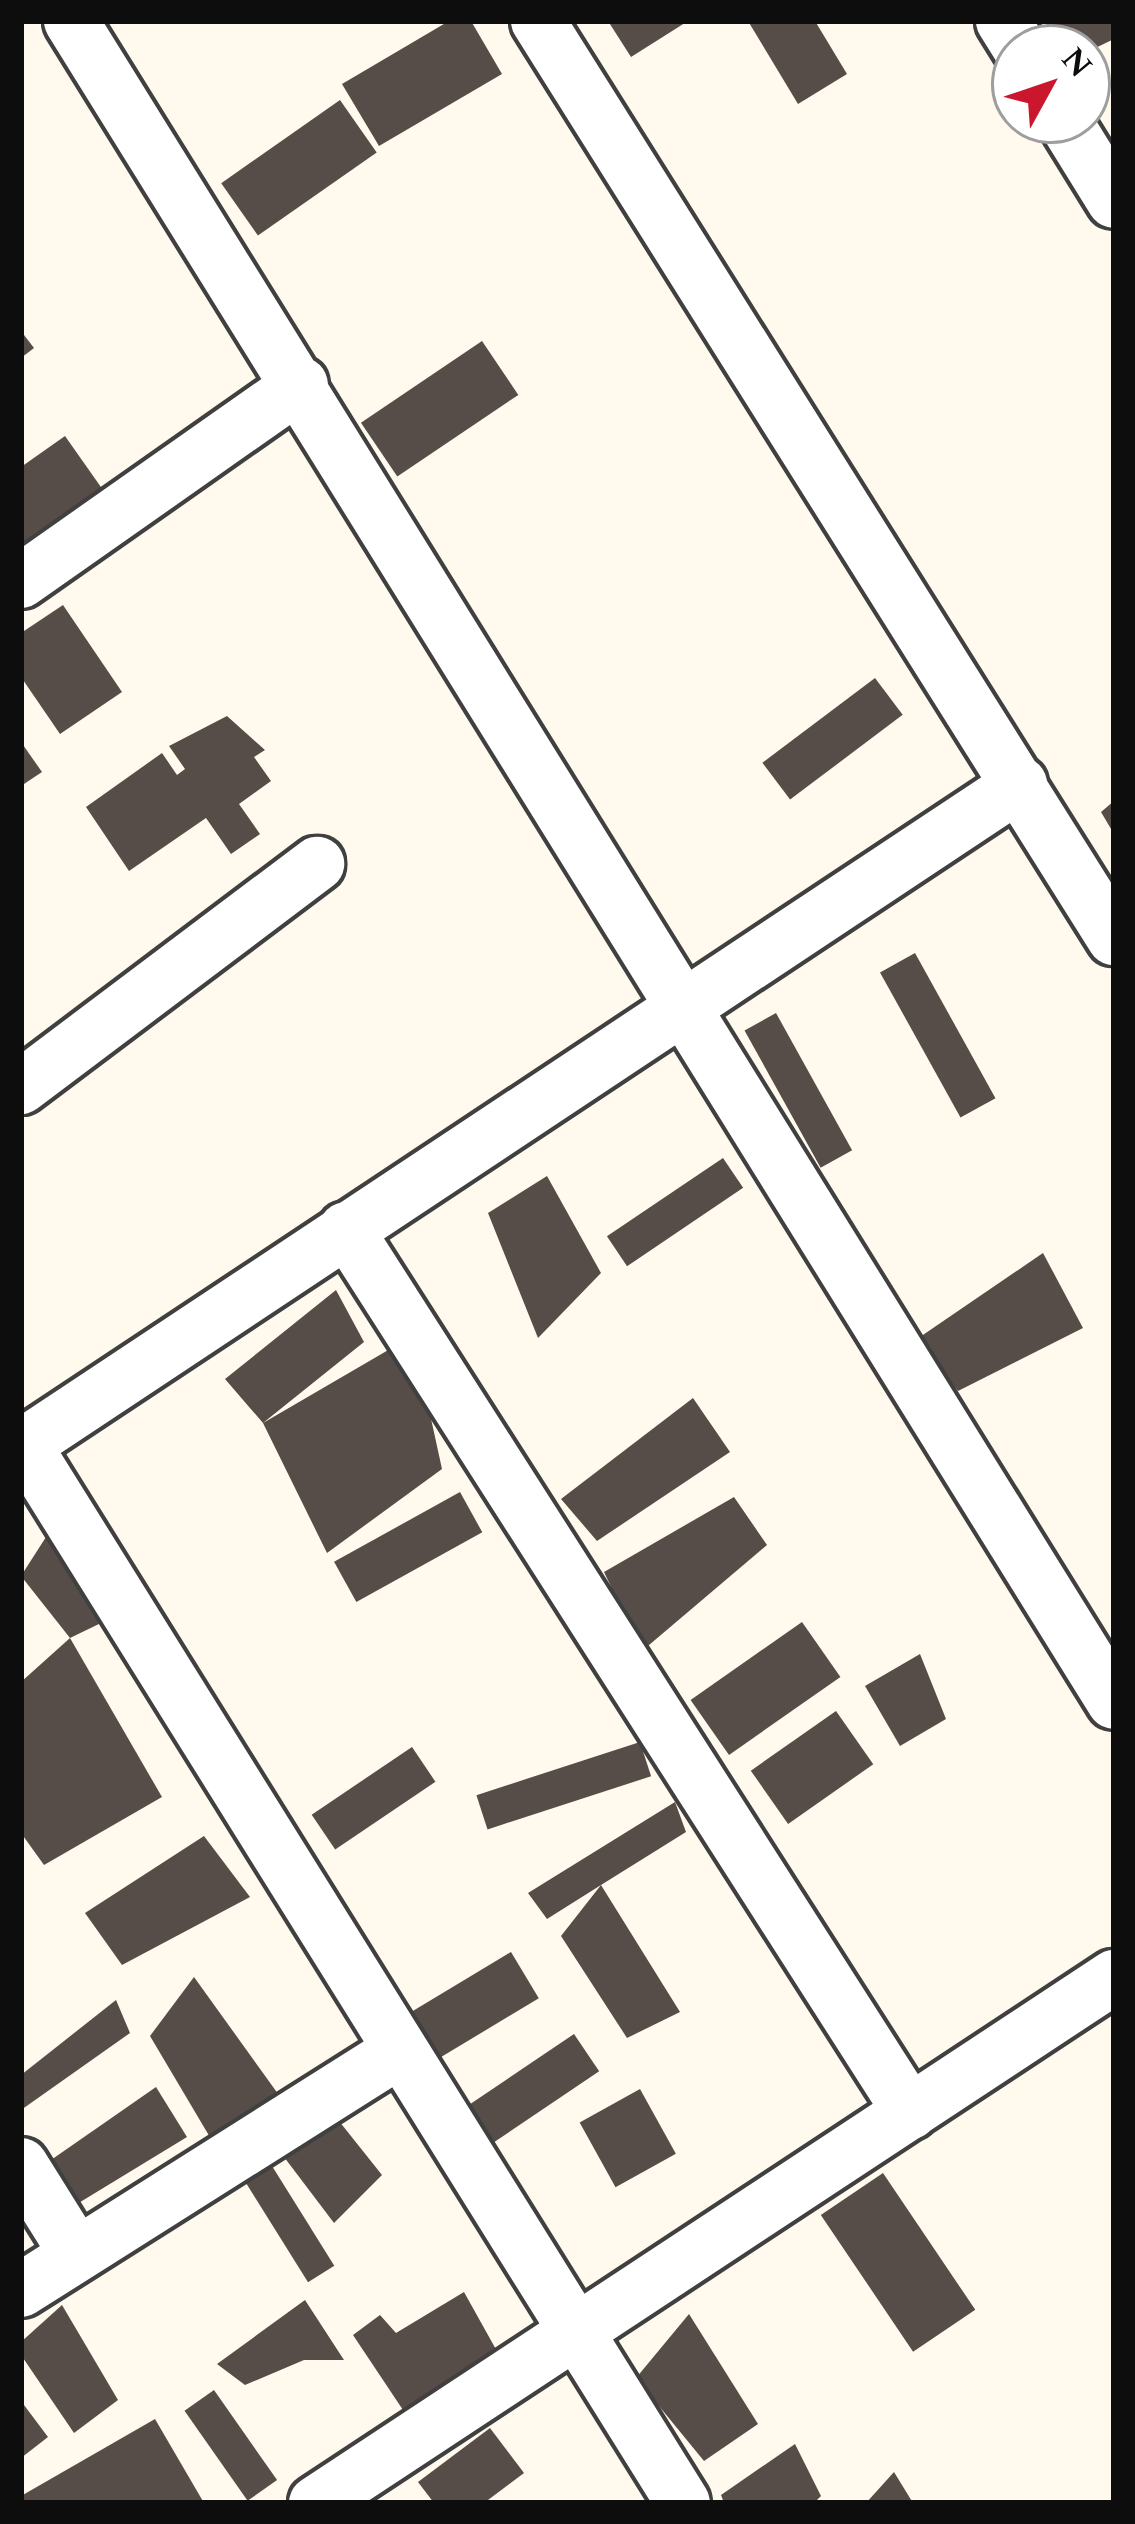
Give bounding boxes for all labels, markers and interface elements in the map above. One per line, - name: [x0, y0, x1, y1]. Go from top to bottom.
- north arrow: [991, 24, 1111, 144]
- text: N: [1048, 36, 1104, 89]

